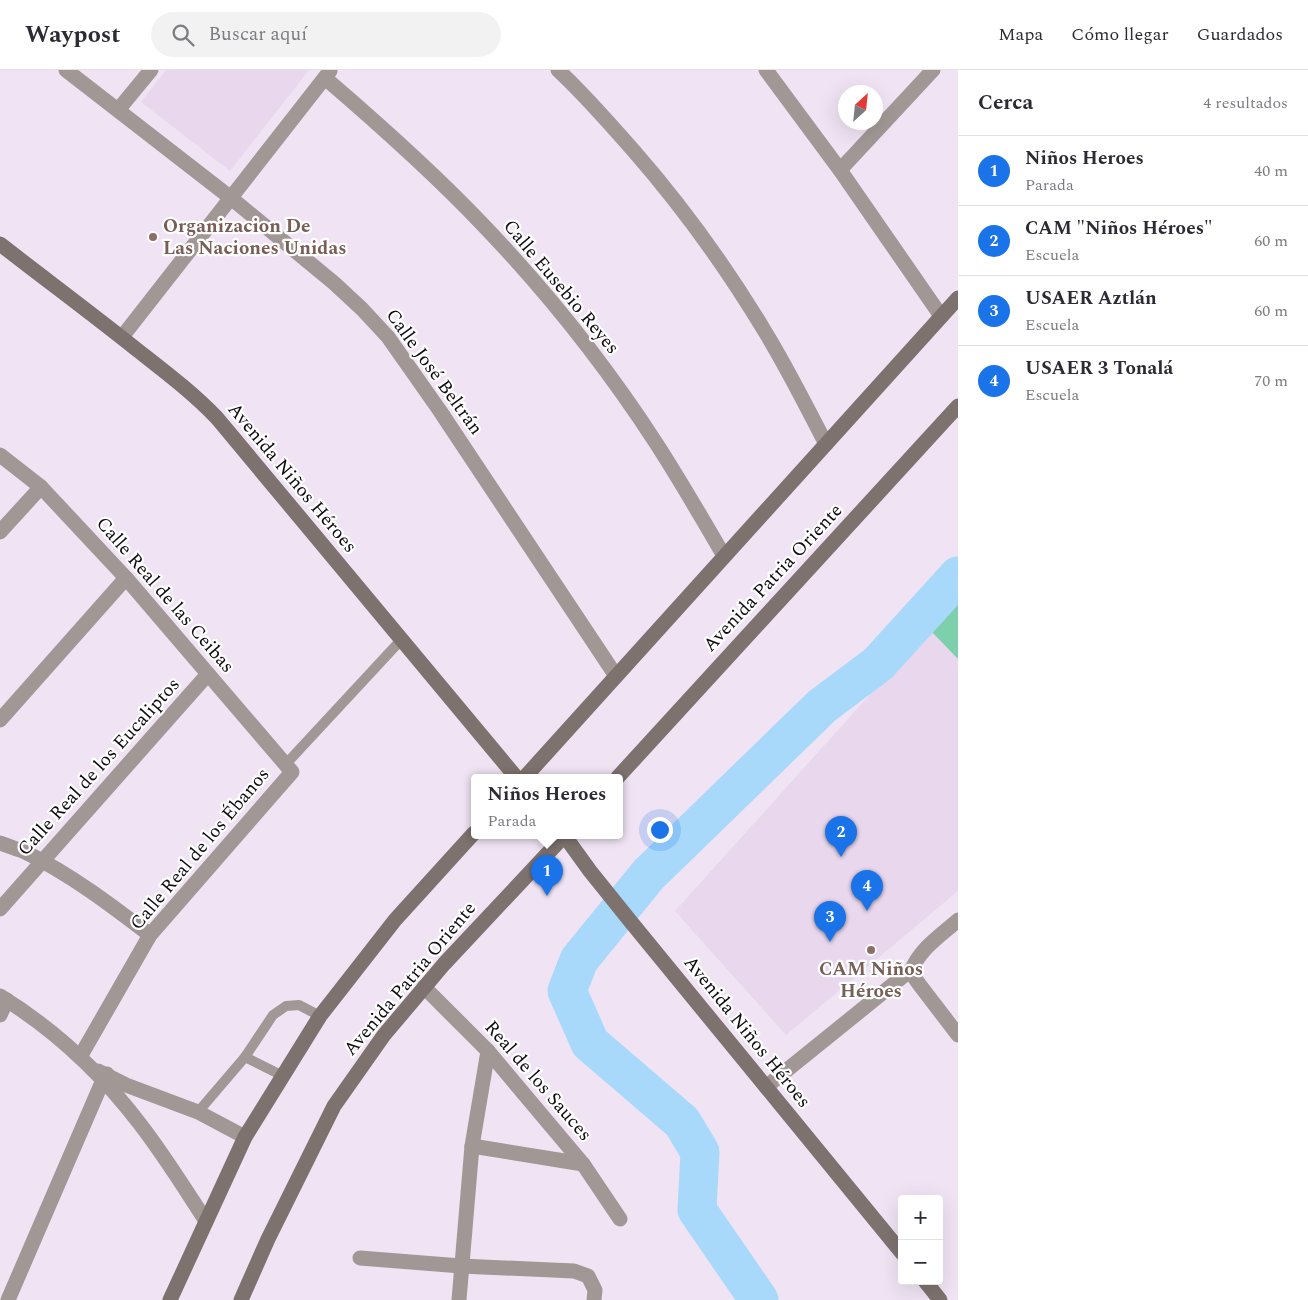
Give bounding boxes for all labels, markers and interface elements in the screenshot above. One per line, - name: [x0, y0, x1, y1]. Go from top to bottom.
- search box: [151, 12, 501, 57]
- text: Waypost: [25, 17, 121, 53]
- text: Buscar aquí: [209, 20, 307, 49]
- icon: search: [169, 21, 197, 49]
- text: Mapa: [998, 21, 1043, 48]
- text: Cómo llegar: [1071, 21, 1169, 48]
- text: Guardados: [1197, 21, 1283, 48]
- north arrow: [838, 85, 883, 130]
- text: Cerca: [978, 87, 1033, 119]
- text: 4 resultados: [1203, 91, 1288, 115]
- text: Niños Heroes: [1025, 144, 1144, 173]
- text: 1: [990, 159, 998, 183]
- text: 40 m: [1254, 159, 1288, 183]
- text: Parada: [1025, 173, 1074, 197]
- place label: Organizacion De Las Naciones Unidas: [163, 212, 346, 263]
- street label: Calle Eusebio Reyes: [496, 213, 626, 361]
- text: CAM "Niños Héroes": [1025, 214, 1213, 243]
- text: 2: [990, 229, 998, 253]
- text: 60 m: [1254, 229, 1288, 253]
- marker: Organizacion De Las Naciones Unidas: [147, 231, 159, 243]
- text: Escuela: [1025, 243, 1079, 267]
- text: USAER Aztlán: [1025, 284, 1157, 313]
- text: 3: [990, 299, 998, 323]
- text: 60 m: [1254, 299, 1288, 323]
- street label: Calle José Beltrán: [378, 303, 490, 441]
- text: Escuela: [1025, 313, 1079, 337]
- text: USAER 3 Tonalá: [1025, 354, 1173, 383]
- text: 4: [990, 369, 998, 393]
- text: 70 m: [1254, 369, 1288, 393]
- text: Escuela: [1025, 383, 1079, 407]
- street label: Avenida Niños Héroes: [220, 396, 364, 560]
- street label: Avenida Patria Oriente: [696, 497, 850, 659]
- street label: Calle Real de las Ceibas: [89, 510, 241, 680]
- street label: Calle Real de los Eucaliptos: [11, 671, 187, 863]
- street label: Calle Real de los Ébanos: [123, 761, 277, 937]
- popup: [471, 774, 623, 839]
- text: Niños Heroes: [488, 780, 606, 809]
- text: Parada: [488, 809, 536, 833]
- pin: 2: [825, 816, 857, 857]
- your location: [647, 817, 673, 843]
- pin: 1: [531, 855, 563, 896]
- pin: 4: [851, 870, 883, 911]
- street label: Avenida Patria Oriente: [337, 895, 483, 1063]
- pin: 3: [814, 901, 846, 942]
- marker: CAM Niños Héroes: [865, 944, 877, 956]
- street label: Avenida Niños Héroes: [676, 950, 818, 1114]
- place label: CAM Niños Héroes: [819, 955, 923, 1006]
- street label: Real de los Sauces: [477, 1014, 599, 1148]
- map controls: [898, 1195, 943, 1285]
- button: +: [898, 1195, 943, 1240]
- button: −: [898, 1240, 943, 1285]

